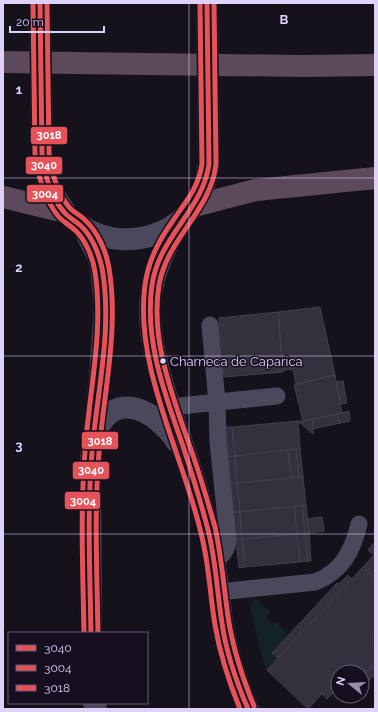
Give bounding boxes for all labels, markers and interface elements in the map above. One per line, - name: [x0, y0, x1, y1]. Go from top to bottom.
- scale bar: [10, 8, 104, 34]
- text: B: [280, 12, 289, 27]
- text: 20 m: [16, 15, 44, 29]
- text: 1: [16, 82, 23, 97]
- line badge: 3018: [30, 126, 68, 145]
- text: 3018: [37, 129, 62, 142]
- line badge: 3040: [25, 156, 63, 175]
- text: 3040: [31, 159, 57, 172]
- line badge: 3004: [26, 184, 64, 203]
- text: 3004: [32, 188, 58, 201]
- text: 2: [15, 260, 23, 275]
- place label: Charneca de Caparica: [170, 354, 303, 369]
- marker: Charneca de Caparica: [158, 356, 168, 366]
- line badge: 3018: [81, 431, 119, 450]
- text: 3018: [88, 435, 113, 448]
- text: 3: [15, 438, 23, 453]
- line badge: 3040: [72, 461, 110, 480]
- text: 3040: [78, 464, 104, 477]
- line badge: 3004: [64, 491, 101, 510]
- text: 3004: [70, 495, 96, 508]
- legend: [8, 632, 148, 704]
- text: 3040: [44, 641, 72, 655]
- text: 3004: [44, 661, 72, 675]
- north arrow: [330, 664, 370, 704]
- text: N: [333, 675, 348, 687]
- text: 3018: [44, 681, 70, 695]

